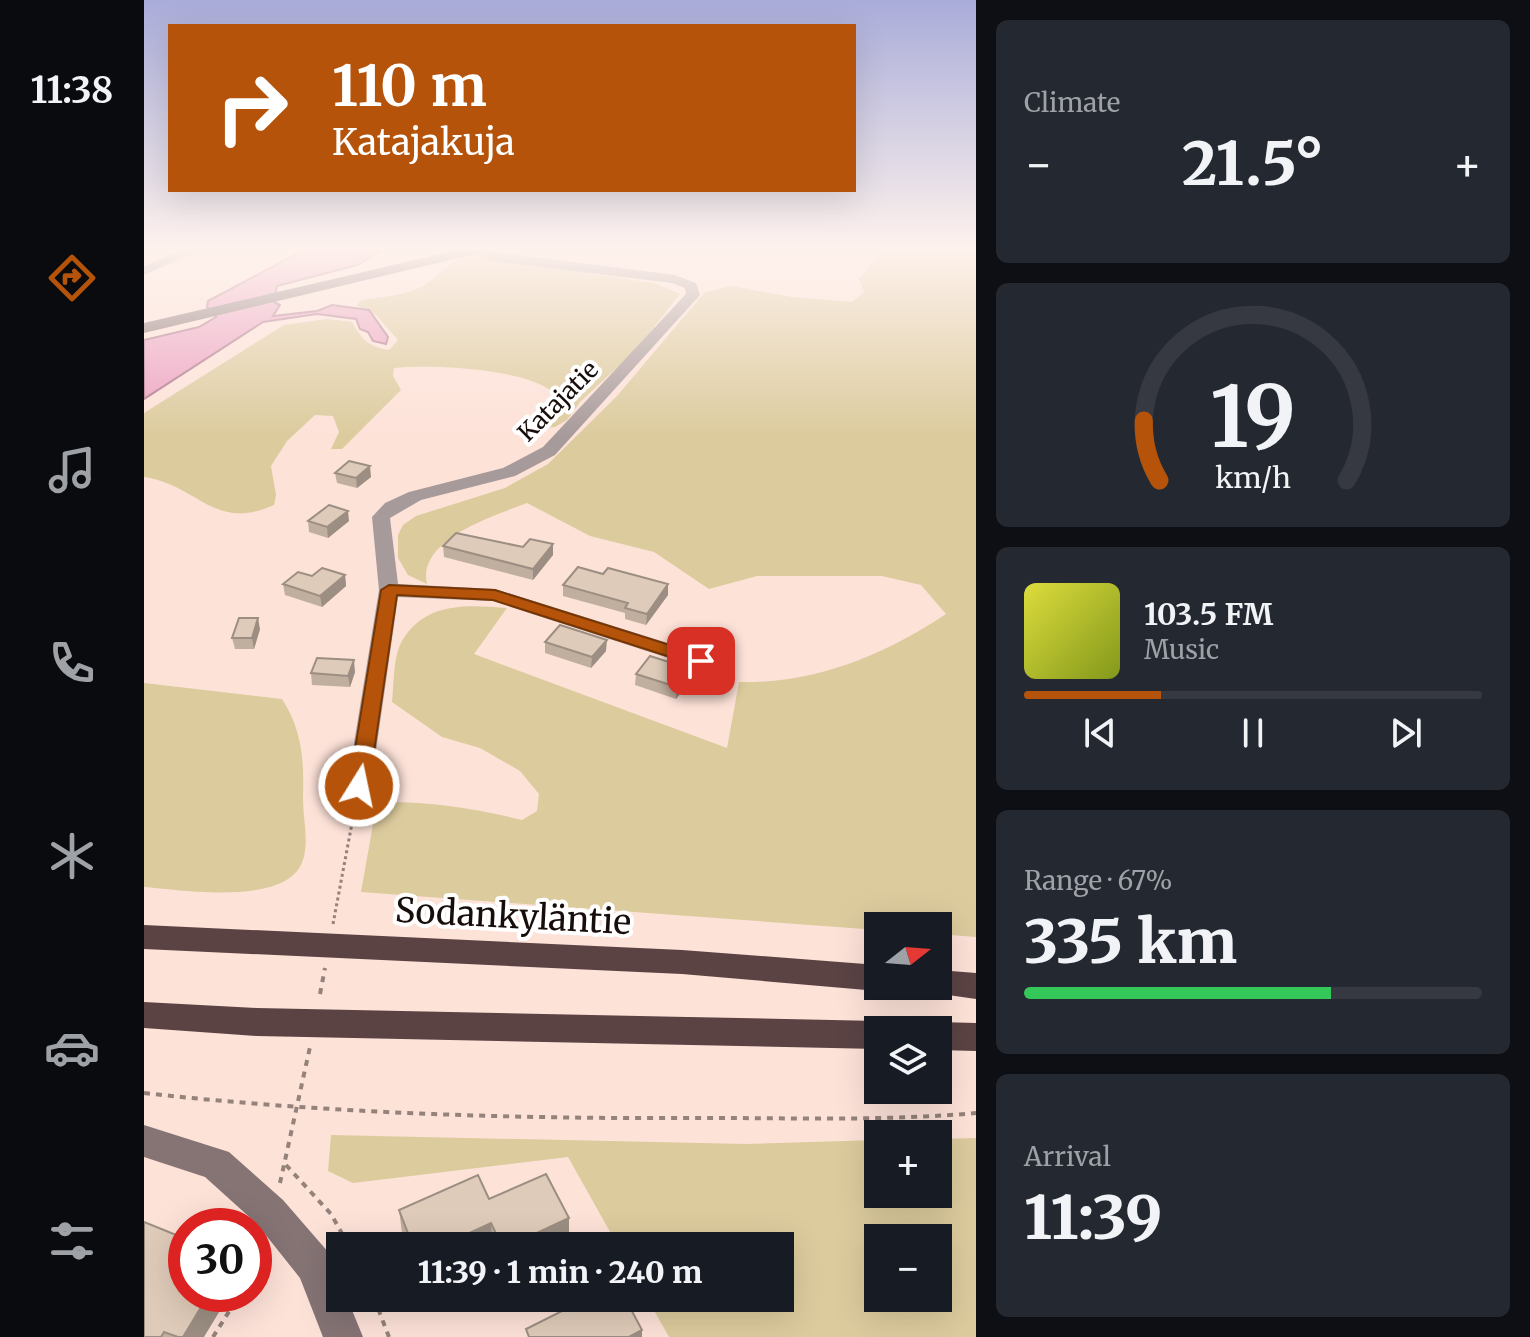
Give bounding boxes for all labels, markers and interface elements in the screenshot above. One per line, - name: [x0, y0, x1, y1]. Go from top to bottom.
- text: 110 m: [332, 51, 487, 121]
- icon: right: [200, 56, 304, 160]
- text: 11:38: [30, 68, 114, 113]
- text: Climate: [1024, 86, 1120, 119]
- text: Katajakuja: [332, 120, 515, 165]
- text: 21.5°: [1182, 126, 1324, 201]
- text: −: [1024, 137, 1053, 192]
- text: +: [1453, 137, 1482, 192]
- icon: directions: [44, 250, 100, 306]
- street label: Katajatie: [511, 354, 605, 448]
- text: 19: [1210, 365, 1296, 470]
- icon: music: [44, 442, 100, 498]
- text: km/h: [1215, 460, 1291, 496]
- text: 103.5 FM: [1144, 595, 1273, 633]
- pin: [667, 627, 735, 695]
- text: Music: [1144, 633, 1219, 666]
- icon: phone: [44, 635, 100, 691]
- icon: arrive: [679, 639, 723, 683]
- icon: previous: [1078, 711, 1122, 755]
- icon: pause: [1231, 711, 1275, 755]
- icon: next: [1384, 711, 1428, 755]
- position arrow: [317, 744, 401, 828]
- icon: climate: [44, 828, 100, 884]
- text: Range · 67%: [1024, 864, 1172, 897]
- street label: Sodankyläntie: [394, 889, 632, 943]
- text: 335 km: [1024, 904, 1237, 979]
- north arrow: [864, 912, 952, 1000]
- map controls: [864, 912, 952, 1312]
- button: layers: [864, 1016, 952, 1104]
- icon: car: [44, 1020, 100, 1076]
- button: +: [864, 1120, 952, 1208]
- text: Arrival: [1024, 1140, 1111, 1173]
- text: 11:39: [1024, 1180, 1163, 1255]
- speed limit sign: 30: [168, 1208, 272, 1312]
- icon: filters: [44, 1213, 100, 1269]
- button: −: [864, 1224, 952, 1312]
- text: 11:39 · 1 min · 240 m: [418, 1253, 702, 1291]

